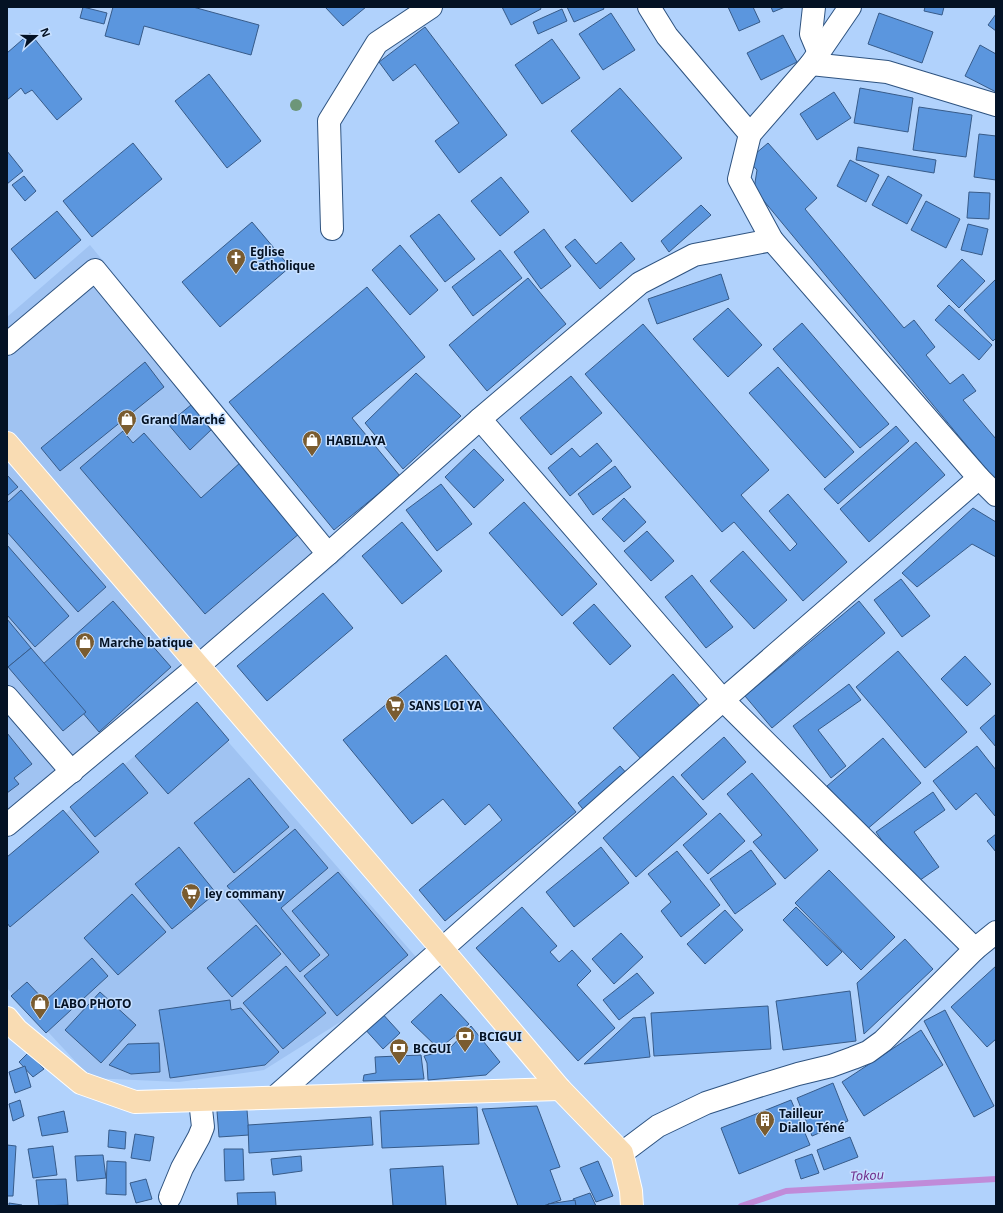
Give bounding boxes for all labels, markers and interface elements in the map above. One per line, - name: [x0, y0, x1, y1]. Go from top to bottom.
- north arrow: [16, 16, 56, 56]
- text: N: [37, 25, 54, 39]
- place label: Eglise Catholique: [250, 243, 315, 274]
- church icon: Eglise Catholique: [225, 247, 247, 275]
- shop icon: Grand Marché: [116, 408, 138, 436]
- place label: Grand Marché: [141, 411, 225, 428]
- shop icon: HABILAYA: [301, 429, 323, 457]
- place label: HABILAYA: [326, 432, 386, 449]
- shop icon: Marche batique: [74, 631, 96, 659]
- place label: Marche batique: [99, 634, 193, 651]
- supermarket icon: SANS LOI YA: [384, 694, 406, 722]
- place label: SANS LOI YA: [409, 697, 483, 714]
- supermarket icon: ley commany: [180, 882, 202, 910]
- place label: ley commany: [205, 885, 285, 902]
- shop icon: LABO PHOTO: [29, 992, 51, 1020]
- place label: LABO PHOTO: [54, 995, 132, 1012]
- bank icon: BCIGUI: [454, 1025, 476, 1053]
- place label: BCIGUI: [479, 1028, 522, 1045]
- bank icon: BCGUI: [388, 1037, 410, 1065]
- place label: BCGUI: [413, 1040, 451, 1057]
- place label: Tailleur Diallo Téné: [779, 1105, 845, 1136]
- building icon: Tailleur Diallo Téné: [754, 1109, 776, 1137]
- water label: Tokou: [850, 1165, 885, 1185]

